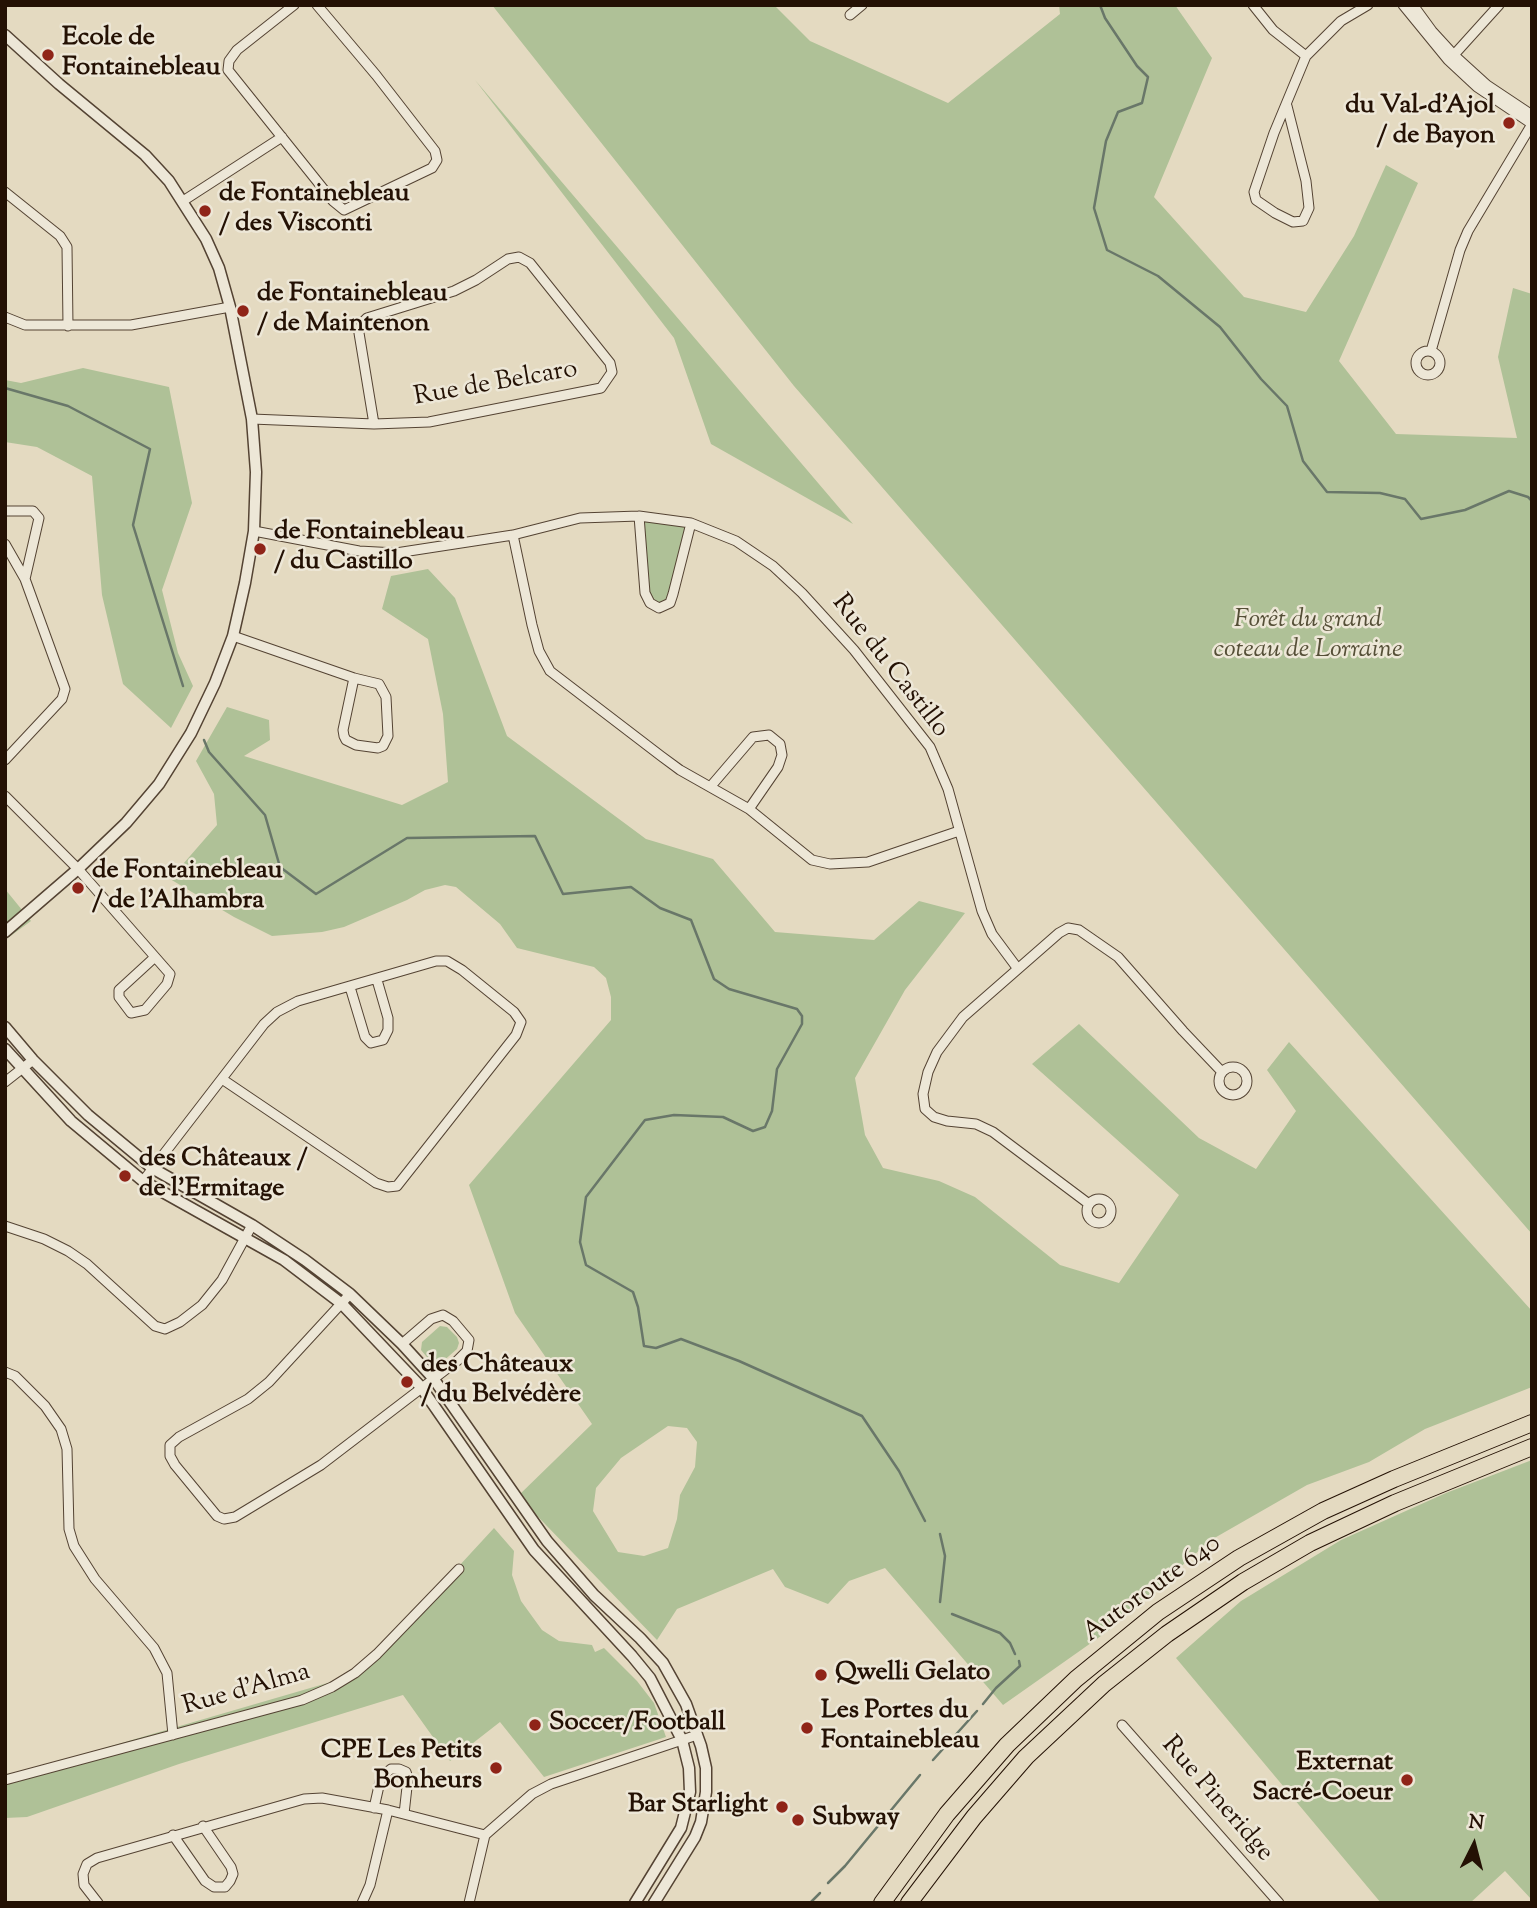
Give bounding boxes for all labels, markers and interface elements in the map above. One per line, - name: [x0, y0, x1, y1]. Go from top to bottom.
- place label: Ecole de Fontainebleau: [62, 24, 220, 86]
- marker: Ecole de Fontainebleau: [40, 47, 56, 63]
- place label: du Val-d'Ajol / de Bayon: [1345, 92, 1495, 154]
- marker: du Val-d'Ajol / de Bayon: [1501, 115, 1517, 131]
- place label: de Fontainebleau / des Visconti: [219, 180, 409, 242]
- marker: de Fontainebleau / des Visconti: [197, 203, 213, 219]
- place label: de Fontainebleau / de Maintenon: [257, 280, 447, 342]
- marker: de Fontainebleau / de Maintenon: [235, 303, 251, 319]
- street label: Rue de Belcaro: [412, 355, 580, 415]
- place label: de Fontainebleau / du Castillo: [274, 518, 464, 580]
- marker: de Fontainebleau / du Castillo: [252, 541, 268, 557]
- street label: Rue du Castillo: [823, 589, 955, 745]
- park label: Forêt du grand coteau de Lorraine: [1214, 606, 1402, 668]
- place label: de Fontainebleau / de l'Alhambra: [92, 857, 282, 918]
- marker: de Fontainebleau / de l'Alhambra: [70, 880, 86, 896]
- place label: des Châteaux / de l'Ermitage: [139, 1145, 307, 1206]
- marker: des Châteaux / de l'Ermitage: [117, 1168, 133, 1184]
- place label: des Châteaux / du Belvédère: [421, 1351, 581, 1412]
- marker: des Châteaux / du Belvédère: [399, 1374, 415, 1390]
- street label: Autoroute 640: [1078, 1530, 1228, 1650]
- street label: Rue d'Alma: [180, 1658, 314, 1724]
- place label: Qwelli Gelato: [835, 1659, 990, 1691]
- marker: Qwelli Gelato: [813, 1667, 829, 1683]
- place label: Les Portes du Fontainebleau: [821, 1697, 979, 1758]
- place label: Soccer/Football: [549, 1709, 726, 1741]
- marker: Soccer/Football: [527, 1717, 543, 1733]
- marker: Les Portes du Fontainebleau: [799, 1720, 815, 1736]
- street label: Rue Pineridge: [1153, 1731, 1279, 1869]
- place label: CPE Les Petits Bonheurs: [321, 1737, 482, 1798]
- place label: Externat Sacré-Coeur: [1252, 1749, 1393, 1810]
- marker: CPE Les Petits Bonheurs: [488, 1760, 504, 1776]
- marker: Externat Sacré-Coeur: [1399, 1772, 1415, 1788]
- place label: Bar Starlight: [628, 1791, 768, 1823]
- marker: Bar Starlight: [774, 1799, 790, 1815]
- place label: Subway: [812, 1804, 900, 1836]
- text: N: [1467, 1809, 1485, 1838]
- north arrow: [1439, 1810, 1509, 1880]
- marker: Subway: [790, 1812, 806, 1828]

